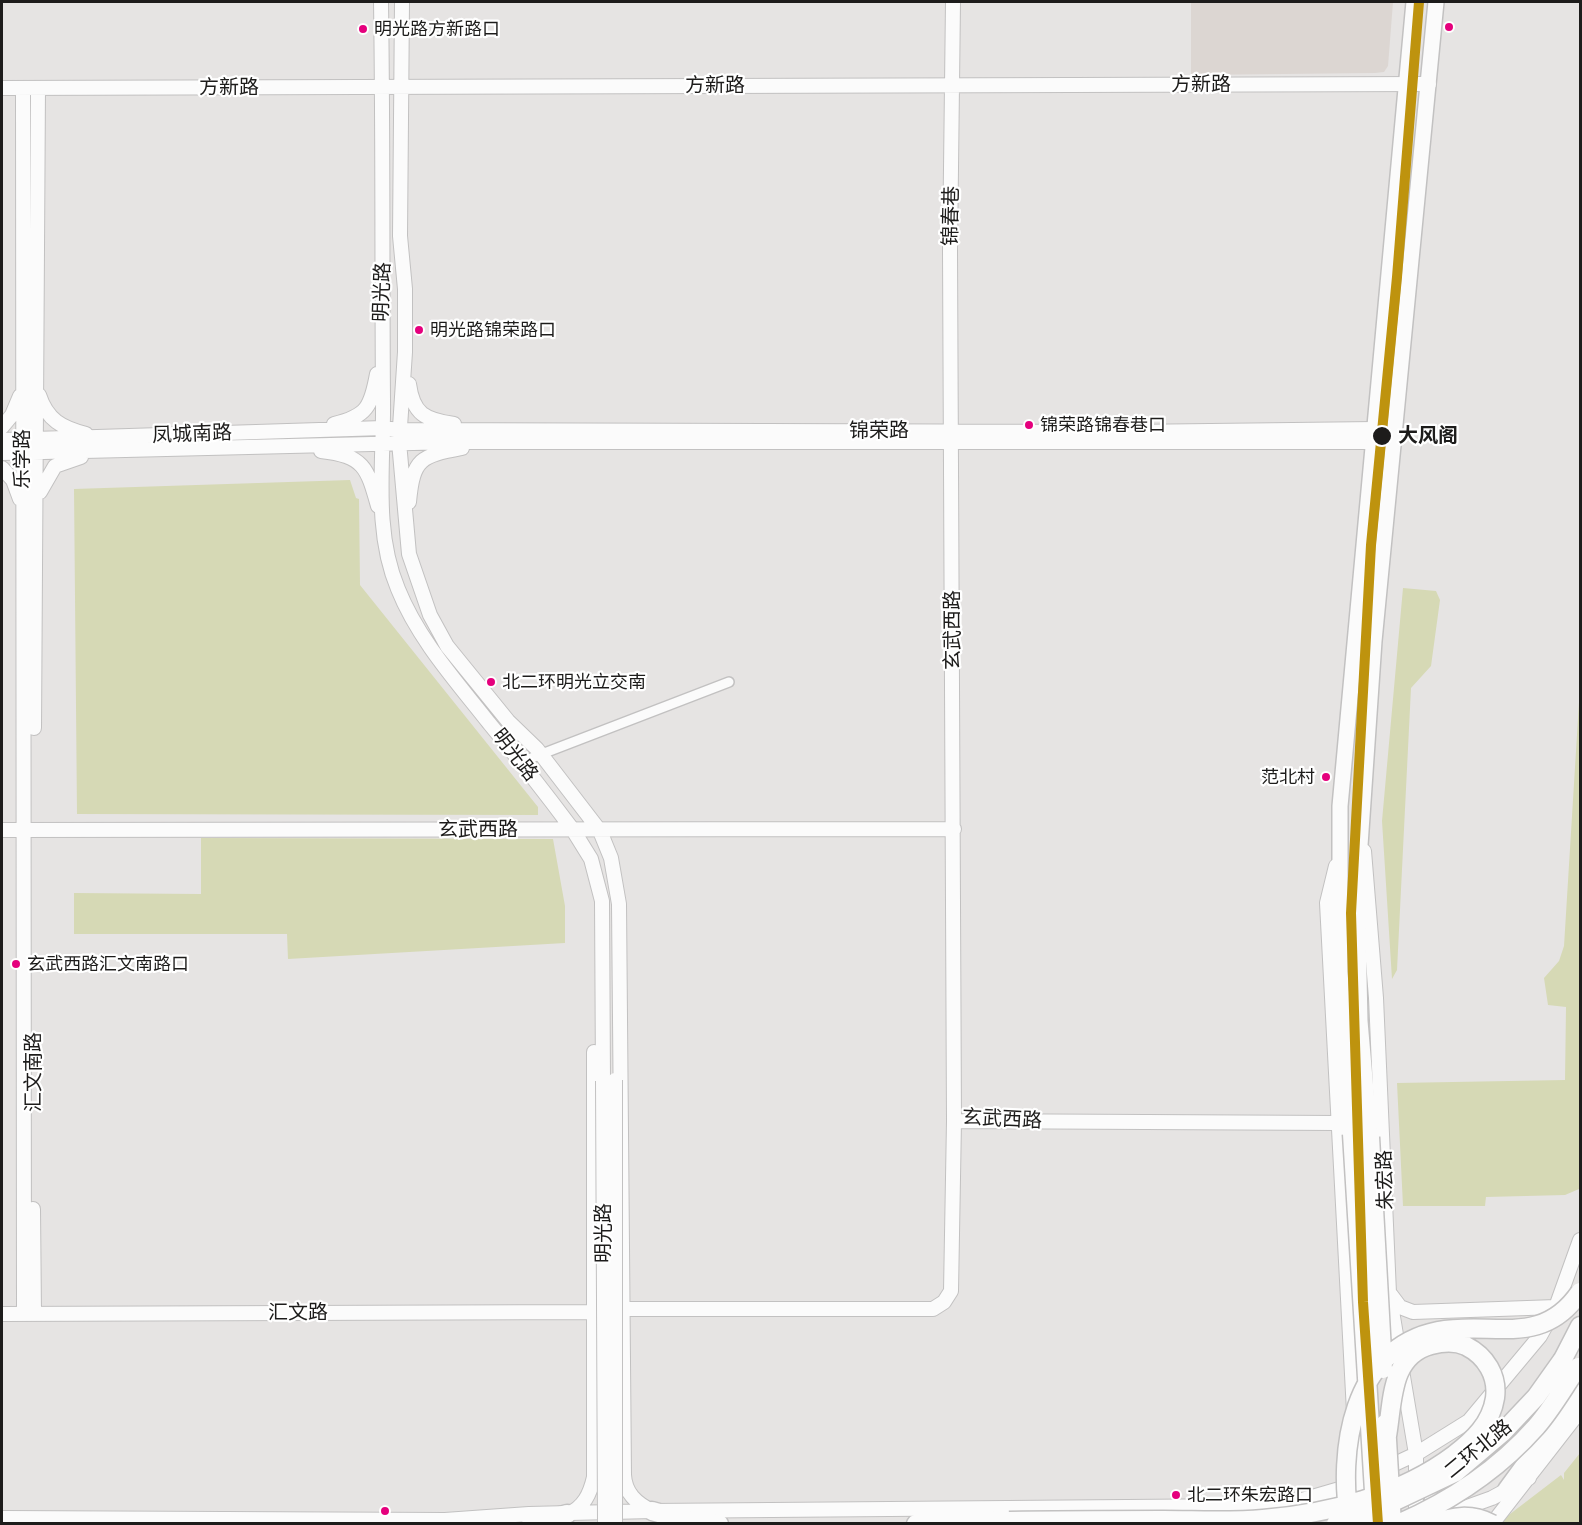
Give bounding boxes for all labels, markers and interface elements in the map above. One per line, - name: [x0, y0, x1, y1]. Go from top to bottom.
- place label: 明光路方新路口: [374, 18, 500, 40]
- unlabelled marker: [1443, 21, 1455, 33]
- marker: 明光路方新路口: [357, 23, 369, 35]
- street label: 方新路: [1171, 73, 1231, 97]
- street label: 方新路: [685, 74, 745, 98]
- street label: 方新路: [199, 76, 259, 100]
- street label: 锦春巷: [938, 186, 964, 246]
- street label: 明光路: [369, 262, 395, 322]
- place label: 明光路锦荣路口: [430, 319, 556, 341]
- marker: 明光路锦荣路口: [413, 324, 425, 336]
- place label: 锦荣路锦春巷口: [1040, 414, 1166, 436]
- street label: 锦荣路: [849, 419, 909, 443]
- marker: 锦荣路锦春巷口: [1023, 419, 1035, 431]
- street label: 凤城南路: [152, 421, 232, 447]
- place label: 大风阁: [1398, 424, 1458, 448]
- marker: 大风阁: [1371, 425, 1393, 447]
- street label: 乐学路: [11, 429, 35, 489]
- street label: 玄武西路: [941, 590, 965, 670]
- place label: 北二环明光立交南: [502, 671, 646, 693]
- marker: 北二环明光立交南: [485, 676, 497, 688]
- street label: 明光路: [487, 724, 543, 786]
- place label: 范北村: [1261, 766, 1315, 788]
- marker: 范北村: [1320, 771, 1332, 783]
- street label: 玄武西路: [438, 818, 518, 842]
- place label: 玄武西路汇文南路口: [27, 953, 189, 975]
- marker: 玄武西路汇文南路口: [10, 958, 22, 970]
- street label: 汇文南路: [22, 1032, 46, 1112]
- street label: 玄武西路: [961, 1105, 1043, 1133]
- street label: 朱宏路: [1372, 1150, 1398, 1210]
- street label: 明光路: [592, 1203, 616, 1263]
- street label: 汇文路: [268, 1301, 328, 1325]
- street label: 二环北路: [1439, 1415, 1517, 1483]
- place label: 北二环朱宏路口: [1187, 1484, 1313, 1506]
- marker: 北二环朱宏路口: [1170, 1489, 1182, 1501]
- unlabelled marker: [379, 1505, 391, 1517]

